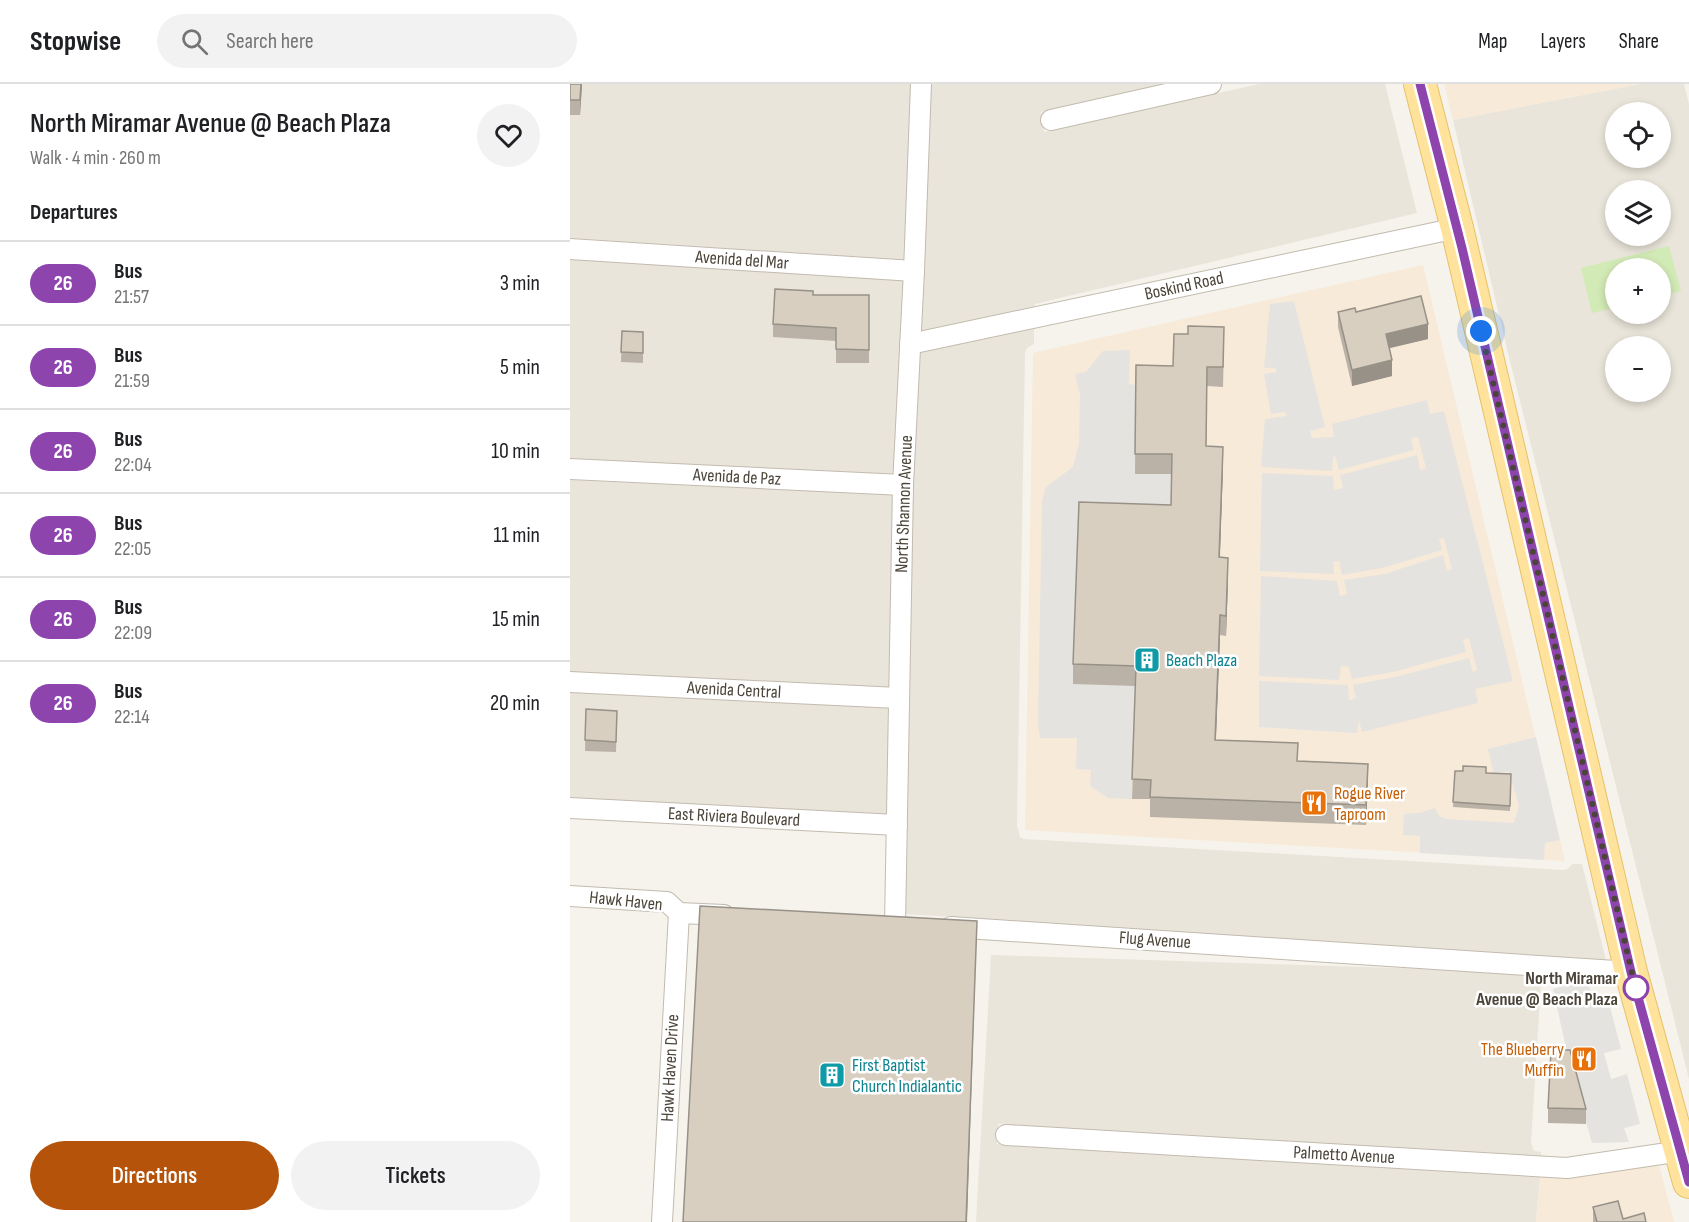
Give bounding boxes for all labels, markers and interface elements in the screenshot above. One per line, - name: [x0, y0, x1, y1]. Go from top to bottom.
- search box: [157, 14, 577, 68]
- text: Stopwise: [30, 25, 121, 58]
- icon: search: [178, 25, 211, 58]
- text: Search here: [226, 28, 314, 55]
- text: Map: [1478, 29, 1507, 54]
- text: Layers: [1540, 29, 1586, 54]
- text: Share: [1619, 29, 1659, 54]
- map controls: [1605, 102, 1671, 402]
- button: locate: [1605, 102, 1671, 168]
- button: heart: [477, 104, 540, 167]
- text: North Miramar Avenue @ Beach Plaza: [30, 107, 391, 140]
- text: Walk · 4 min · 260 m: [30, 146, 161, 170]
- button: layers: [1605, 180, 1671, 246]
- text: Departures: [30, 199, 118, 226]
- street label: Avenida del Mar: [694, 246, 789, 274]
- text: Bus: [114, 258, 143, 285]
- button: +: [1605, 258, 1671, 324]
- street label: Boskind Road: [1143, 267, 1225, 305]
- text: 3 min: [500, 270, 540, 297]
- text: 26: [53, 271, 73, 296]
- text: 21:57: [114, 285, 149, 309]
- your location: [1466, 316, 1496, 346]
- button: −: [1605, 336, 1671, 402]
- text: Bus: [114, 342, 143, 369]
- text: 5 min: [500, 354, 540, 381]
- text: 26: [53, 355, 73, 380]
- text: 21:59: [114, 369, 150, 393]
- text: Bus: [114, 426, 143, 453]
- street label: North Shannon Avenue: [891, 435, 917, 573]
- text: 10 min: [491, 438, 540, 465]
- text: 26: [53, 439, 73, 464]
- text: 22:04: [114, 453, 152, 477]
- street label: Avenida de Paz: [691, 464, 782, 490]
- text: Bus: [114, 510, 143, 537]
- text: 11 min: [493, 522, 540, 549]
- text: 26: [53, 523, 73, 548]
- text: 22:05: [114, 537, 151, 561]
- text: Bus: [114, 594, 143, 621]
- text: 15 min: [492, 606, 540, 633]
- text: 26: [53, 607, 73, 632]
- text: 22:09: [114, 621, 152, 645]
- building icon: Beach Plaza: [1132, 645, 1162, 675]
- place label: Beach Plaza: [1166, 650, 1237, 671]
- street label: Avenida Central: [685, 677, 782, 703]
- text: Bus: [114, 678, 143, 705]
- text: 20 min: [490, 690, 540, 717]
- text: 26: [53, 691, 73, 716]
- text: 22:14: [114, 705, 150, 729]
- place label: Rogue River Taproom: [1334, 783, 1405, 825]
- restaurant icon: Rogue River Taproom: [1299, 788, 1329, 818]
- street label: East Riviera Boulevard: [667, 803, 801, 831]
- street label: Hawk Haven: [588, 887, 664, 915]
- street label: Flug Avenue: [1118, 927, 1192, 953]
- place label: North Miramar Avenue @ Beach Plaza: [1475, 968, 1618, 1010]
- marker: North Miramar Avenue @ Beach Plaza: [1623, 975, 1649, 1001]
- street label: Hawk Haven Drive: [657, 1014, 683, 1122]
- place label: The Blueberry Muffin: [1481, 1039, 1564, 1081]
- restaurant icon: The Blueberry Muffin: [1569, 1044, 1599, 1074]
- place label: First Baptist Church Indialantic: [852, 1055, 962, 1097]
- building icon: First Baptist Church Indialantic: [817, 1060, 847, 1090]
- button: Directions: [30, 1141, 279, 1210]
- button: Tickets: [291, 1141, 540, 1210]
- street label: Palmetto Avenue: [1293, 1142, 1395, 1168]

